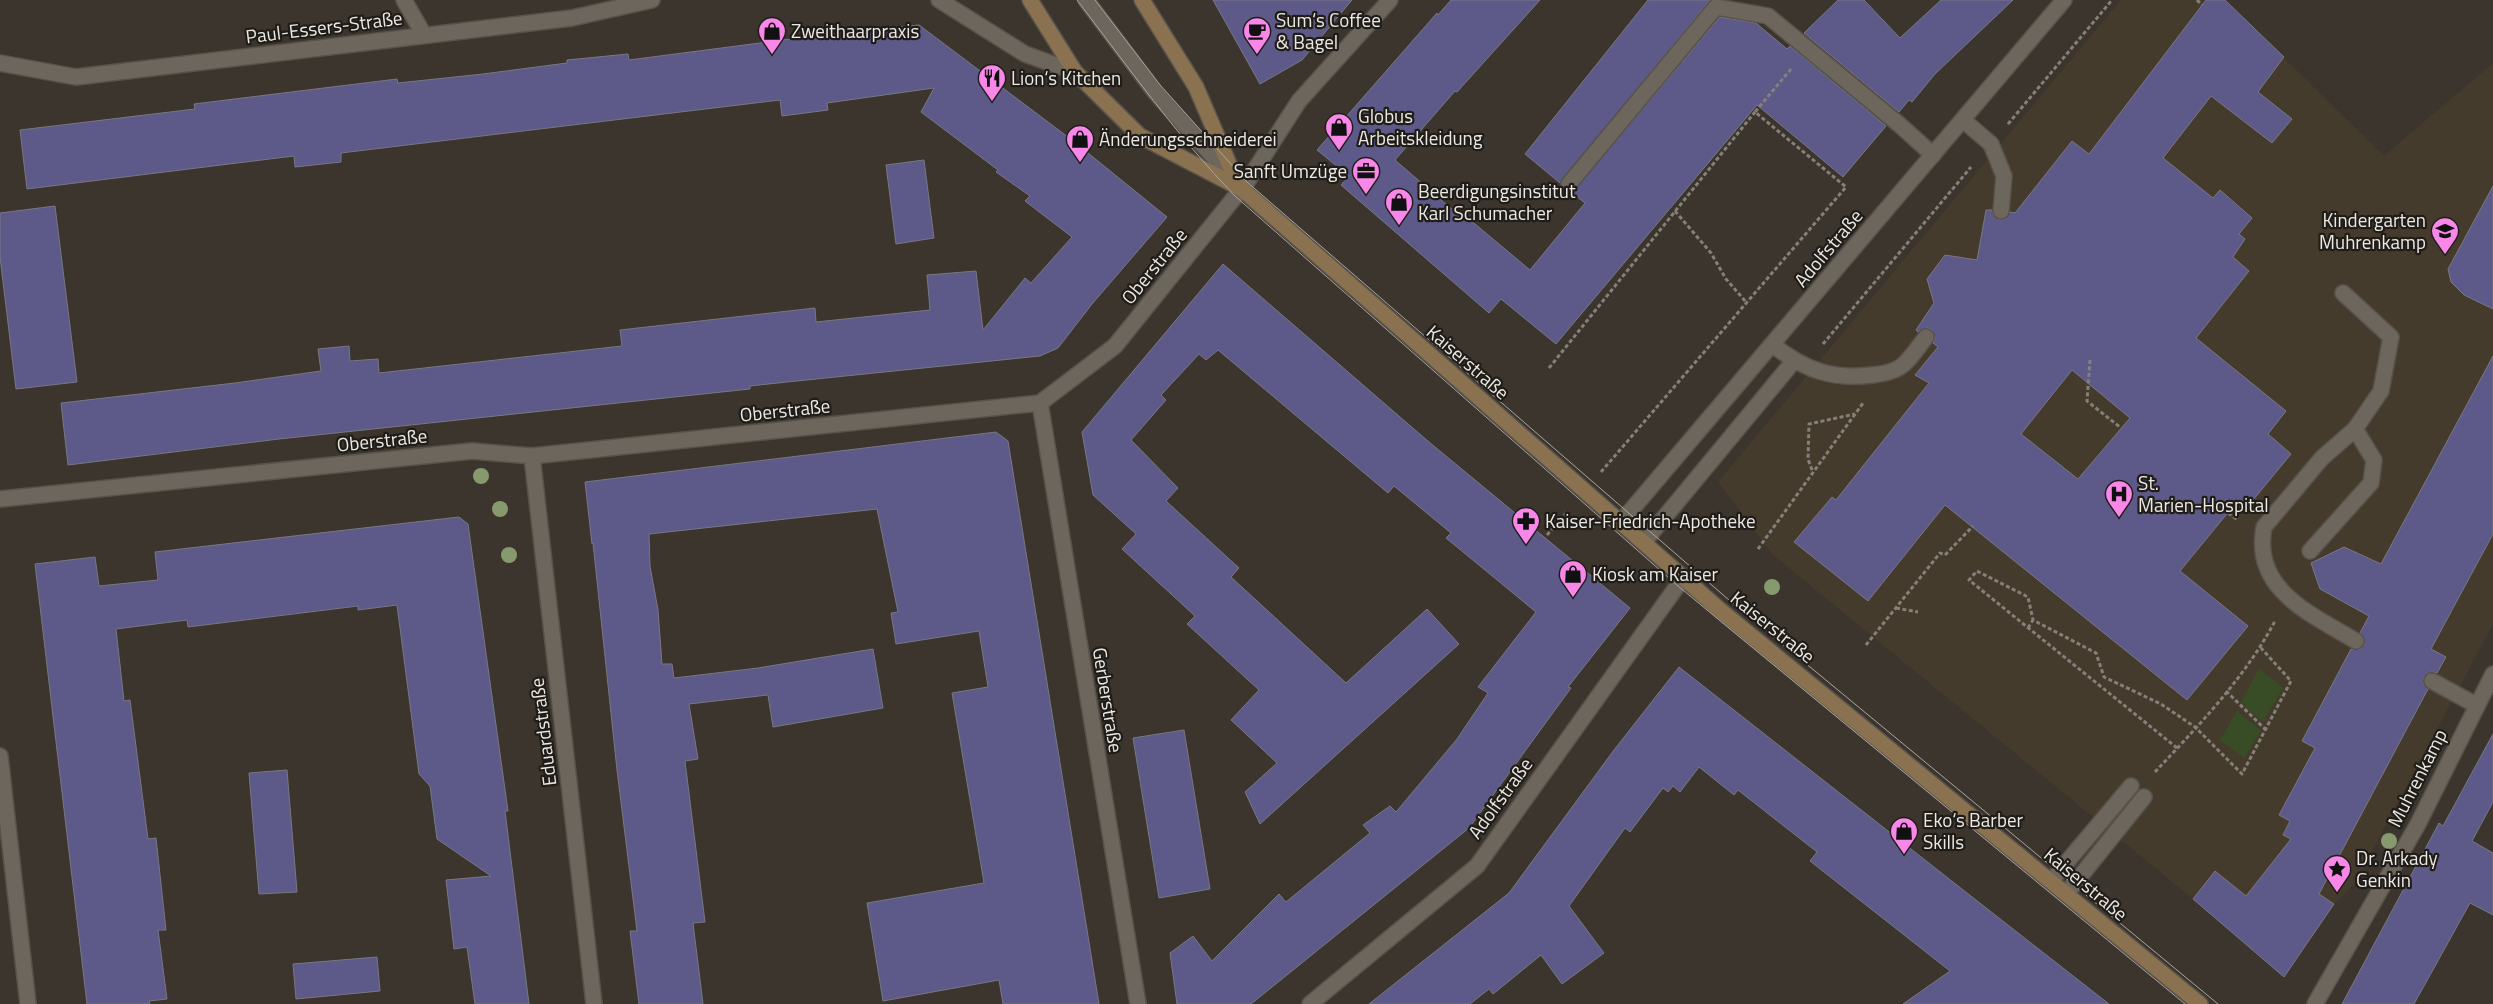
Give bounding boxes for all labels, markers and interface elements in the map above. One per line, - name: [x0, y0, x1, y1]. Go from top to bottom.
- street label: Paul-Essers-Straße: [244, 3, 404, 51]
- place label: Sum‘s Coffee & Bagel: [1276, 5, 1381, 56]
- shop icon: Zweithaarpraxis: [757, 16, 787, 55]
- place label: Zweithaarpraxis: [791, 16, 919, 45]
- cafe icon: Sum‘s Coffee & Bagel: [1242, 16, 1272, 55]
- restaurant icon: Lion‘s Kitchen: [977, 63, 1007, 102]
- place label: Lion‘s Kitchen: [1011, 63, 1121, 92]
- place label: Globus Arbeitskleidung: [1358, 101, 1483, 152]
- shop icon: Globus Arbeitskleidung: [1324, 112, 1354, 151]
- shop icon: Änderungsschneiderei: [1065, 124, 1095, 163]
- place label: Änderungsschneiderei: [1099, 124, 1277, 153]
- place label: Sanft Umzüge: [1234, 156, 1347, 185]
- office icon: Sanft Umzüge: [1351, 156, 1381, 195]
- place label: Beerdigungsinstitut Karl Schumacher: [1418, 176, 1576, 227]
- shop icon: Beerdigungsinstitut Karl Schumacher: [1384, 187, 1414, 226]
- street label: Adolfstraße: [1786, 202, 1869, 293]
- place label: Kindergarten Muhrenkamp: [2319, 205, 2426, 256]
- school or university icon: Kindergarten Muhrenkamp: [2430, 216, 2460, 255]
- street label: Oberstraße: [1114, 221, 1193, 310]
- street label: Kaiserstraße: [1420, 317, 1516, 406]
- street label: Oberstraße: [738, 390, 832, 429]
- street label: Oberstraße: [335, 420, 429, 459]
- place label: St. Marien-Hospital: [2138, 468, 2269, 519]
- hospital icon: St. Marien-Hospital: [2104, 479, 2134, 518]
- pharmacy icon: Kaiser-Friedrich-Apotheke: [1511, 506, 1541, 545]
- place label: Kaiser-Friedrich-Apotheke: [1545, 506, 1755, 535]
- shop icon: Kiosk am Kaiser: [1558, 559, 1588, 598]
- place label: Kiosk am Kaiser: [1592, 559, 1719, 588]
- street label: Kaiserstraße: [1725, 583, 1822, 670]
- street label: Gerberstraße: [1086, 645, 1131, 755]
- street label: Eduardstraße: [522, 676, 564, 788]
- street label: Muhrenkamp: [2379, 724, 2454, 832]
- street label: Adolfstraße: [1460, 751, 1539, 844]
- place label: Eko‘s Barber Skills: [1923, 805, 2023, 856]
- shop icon: Eko‘s Barber Skills: [1889, 816, 1919, 855]
- street label: Kaiserstraße: [2038, 840, 2135, 927]
- place label: Dr. Arkady Genkin: [2356, 843, 2438, 894]
- place icon: Dr. Arkady Genkin: [2322, 854, 2352, 893]

